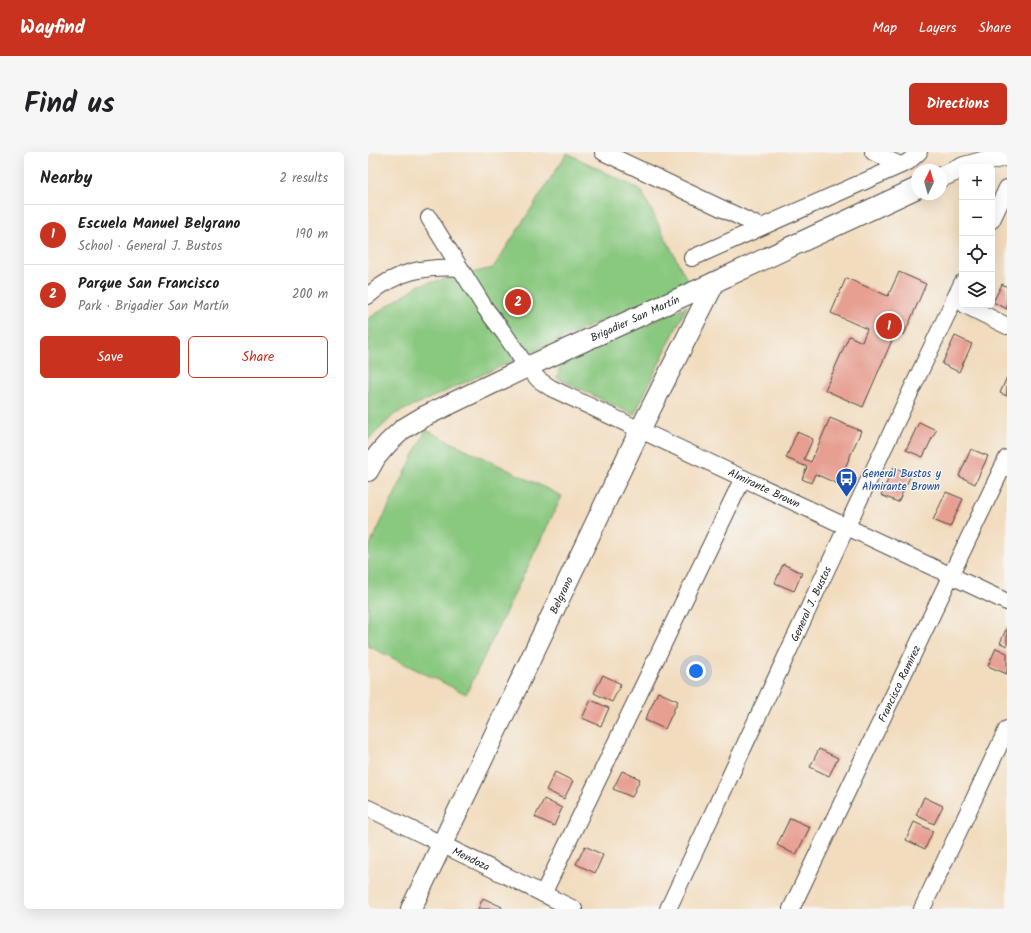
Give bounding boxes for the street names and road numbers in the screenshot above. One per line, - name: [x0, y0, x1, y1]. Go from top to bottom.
- street label: Brigadier San Martín: [587, 291, 683, 347]
- street label: Almirante Brown: [725, 464, 803, 514]
- street label: General J. Bustos: [786, 563, 837, 645]
- street label: Belgrano: [545, 574, 579, 617]
- street label: Francisco Ramirez: [874, 642, 926, 725]
- street label: Mendoza: [449, 843, 493, 876]

